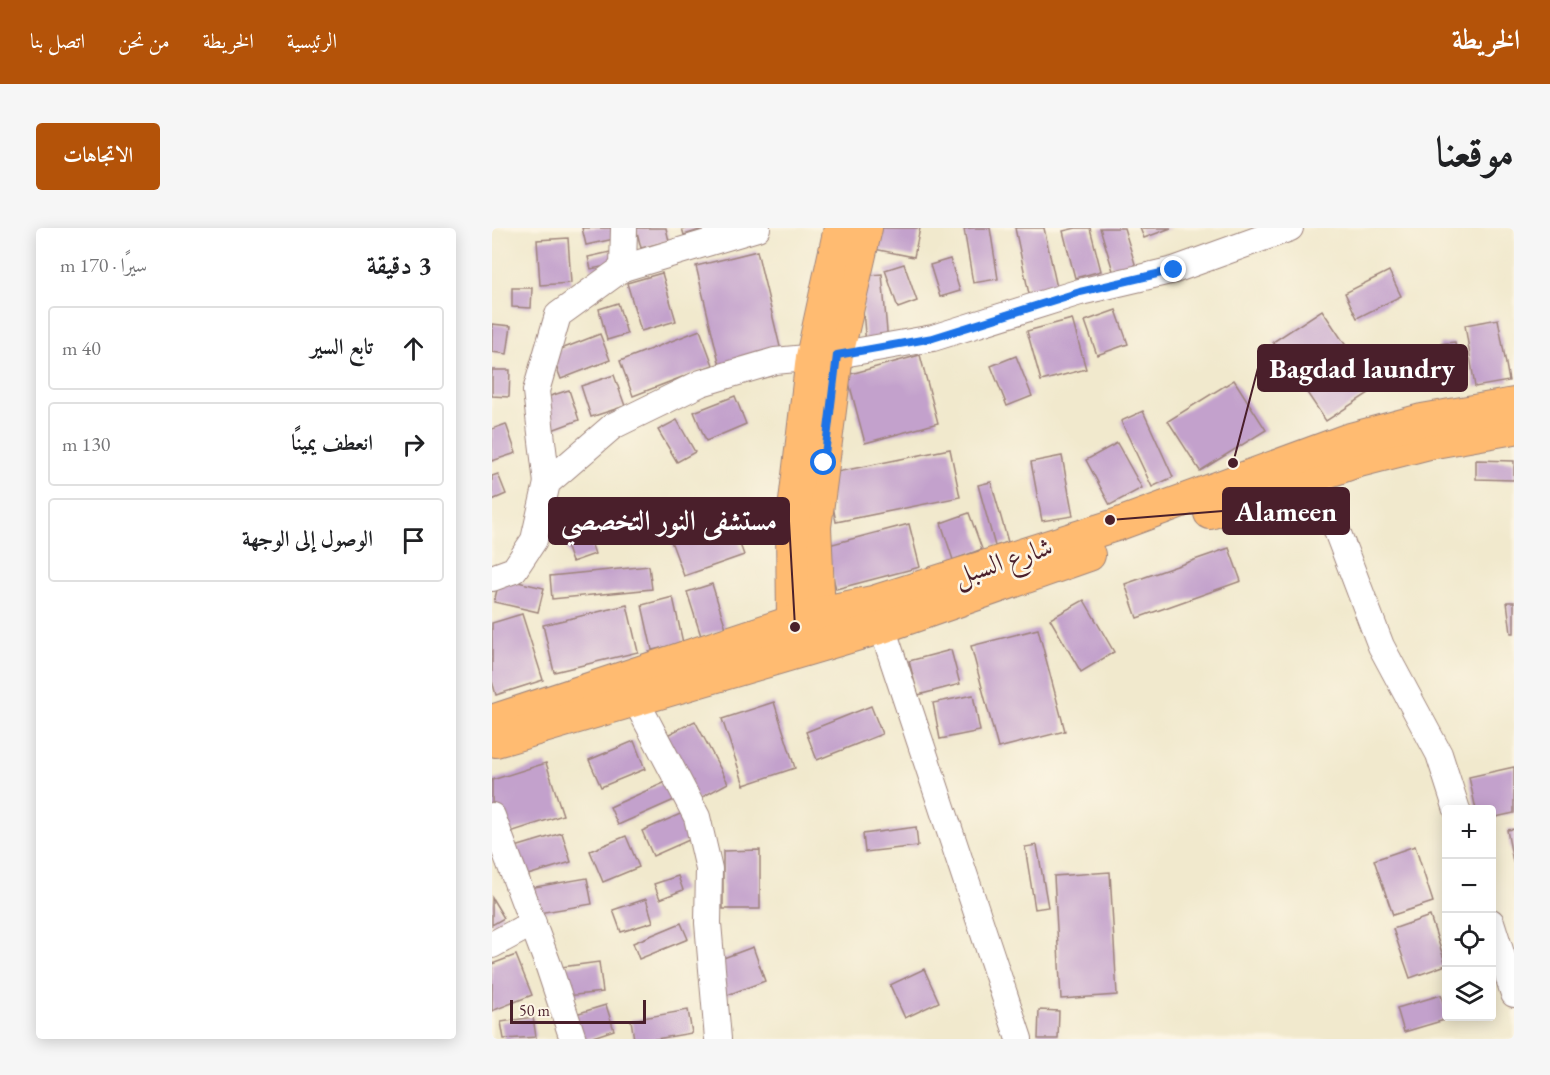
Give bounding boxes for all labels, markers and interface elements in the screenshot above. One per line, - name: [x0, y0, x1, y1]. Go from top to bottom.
- text: الخريطة: [1452, 21, 1520, 57]
- text: اتصل بنا: [30, 27, 85, 54]
- text: من نحن: [118, 27, 170, 54]
- text: الخريطة: [203, 27, 254, 54]
- text: الرئيسية: [287, 27, 337, 54]
- button: الاتجاهات: [36, 123, 160, 190]
- text: موقعنا: [1436, 124, 1514, 179]
- text: 3 دقيقة: [367, 248, 432, 282]
- text: سيرًا · 170 m: [60, 252, 147, 278]
- route end: [1160, 256, 1186, 282]
- text: تابع السير: [310, 332, 373, 361]
- icon: ahead: [397, 332, 430, 365]
- text: 40 m: [62, 335, 101, 361]
- callout: Bagdad laundry: [1258, 345, 1467, 391]
- text: Bagdad laundry: [1269, 350, 1455, 386]
- text: انعطف يمينًا: [291, 428, 373, 457]
- icon: right: [397, 428, 430, 461]
- text: 130 m: [62, 431, 110, 457]
- route start: [810, 449, 836, 475]
- callout: Alameen: [1223, 488, 1349, 534]
- text: Alameen: [1234, 493, 1337, 529]
- callout: مستشفى النور التخصصي: [549, 498, 789, 544]
- text: مستشفى النور التخصصي: [561, 502, 777, 547]
- text: الوصول إلى الوجهة: [242, 524, 373, 553]
- icon: arrive: [397, 524, 430, 557]
- street label: شارع السبل: [949, 528, 1058, 598]
- map controls: [1442, 805, 1496, 1021]
- button: +: [1442, 805, 1496, 859]
- button: −: [1442, 859, 1496, 913]
- button: locate: [1442, 913, 1496, 967]
- button: layers: [1442, 967, 1496, 1021]
- scale bar: [510, 997, 646, 1024]
- text: 50 m: [519, 1000, 550, 1021]

